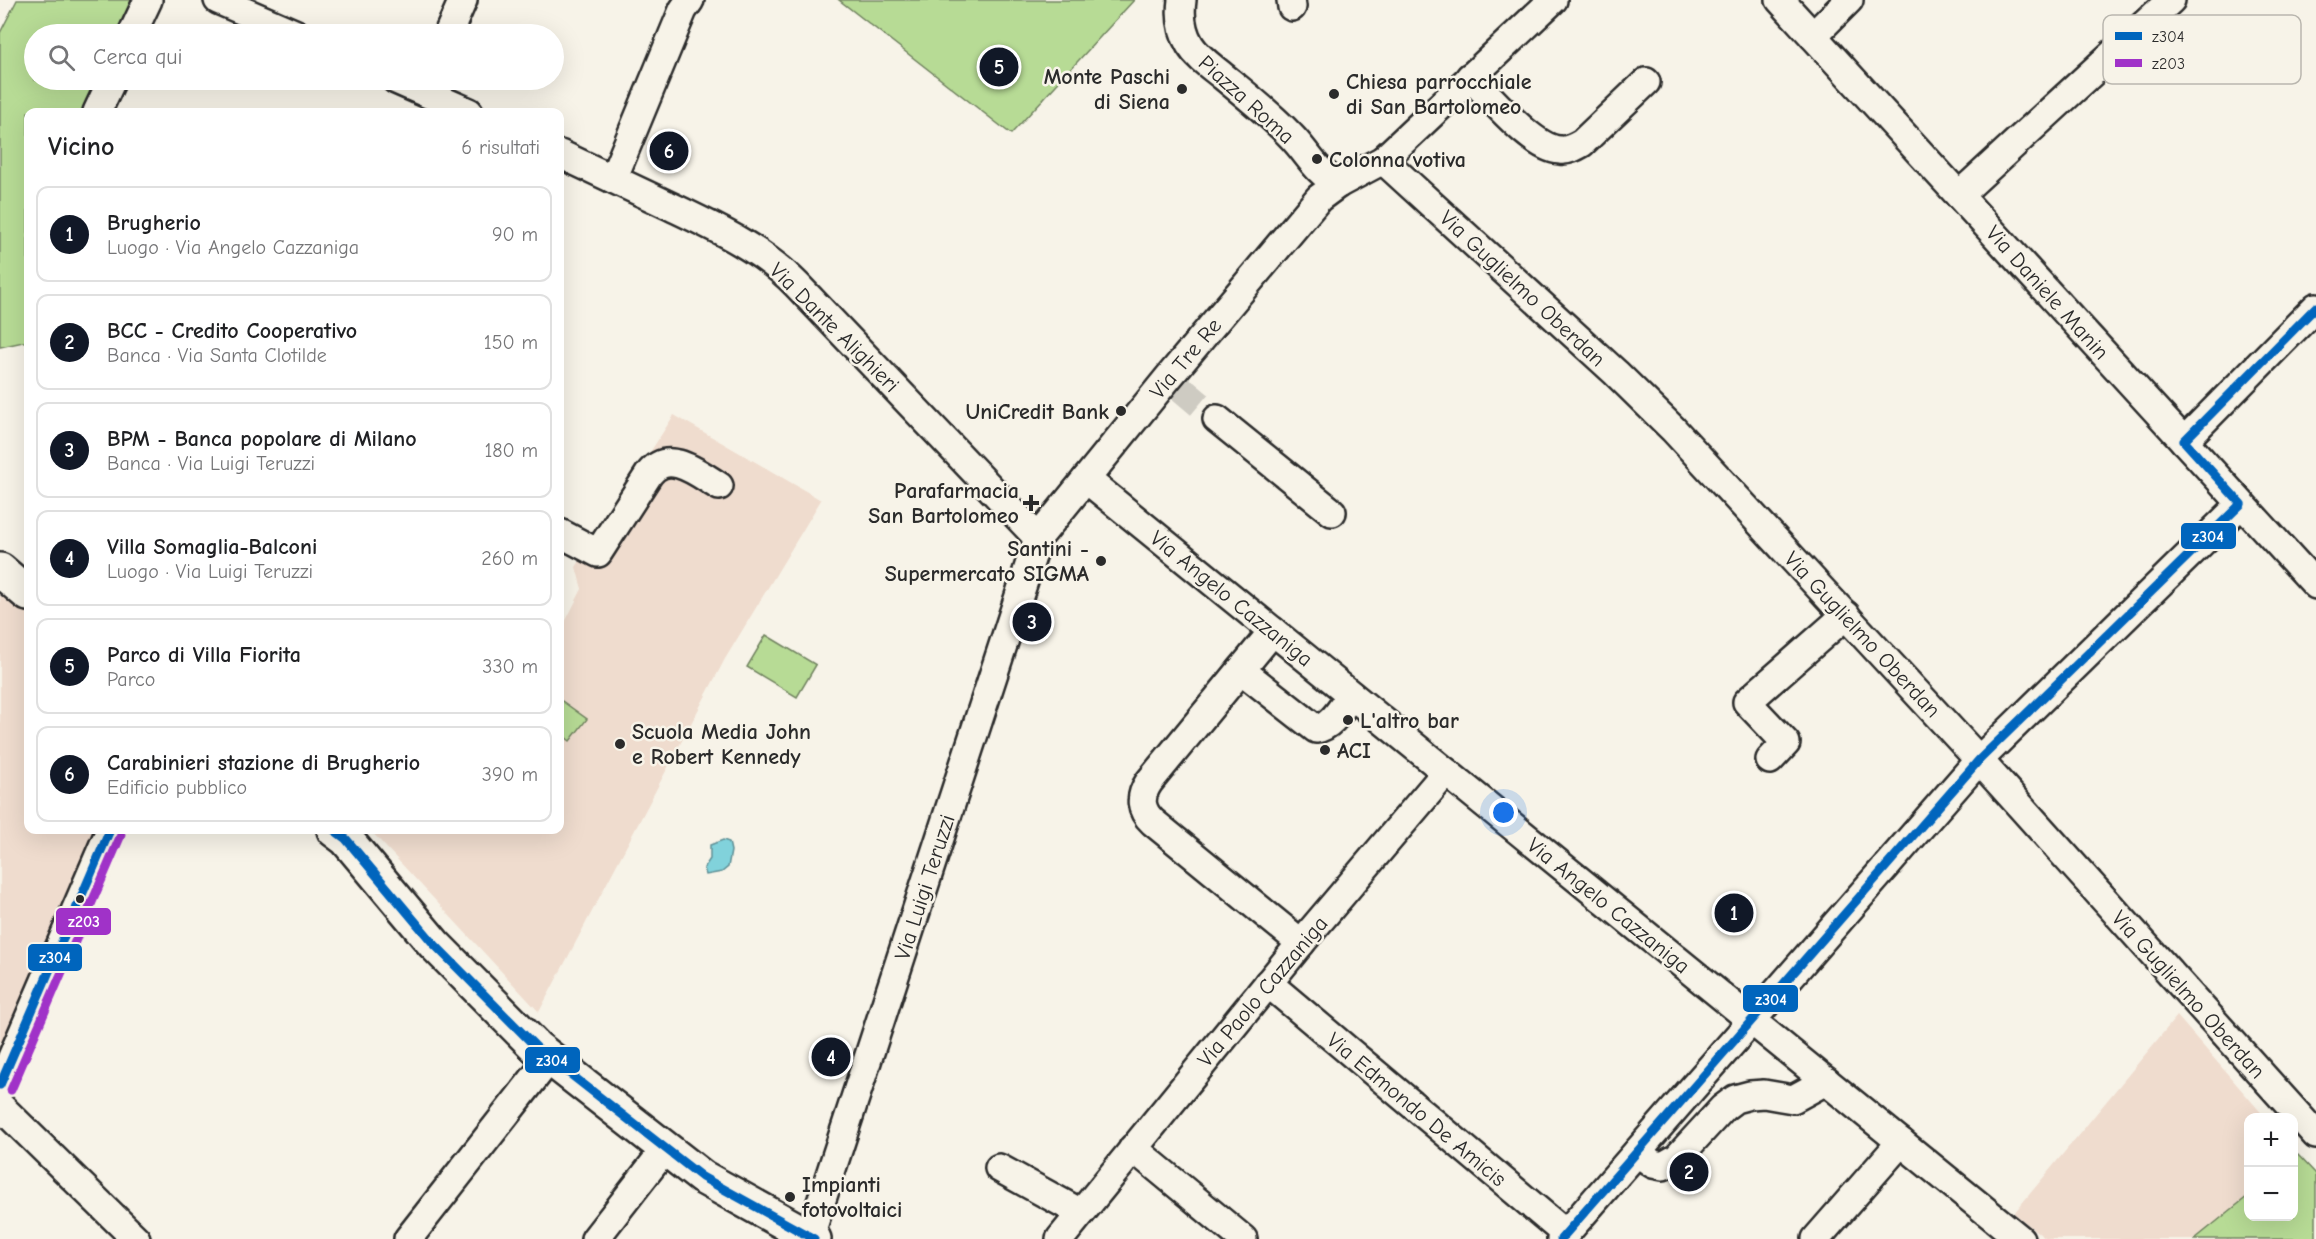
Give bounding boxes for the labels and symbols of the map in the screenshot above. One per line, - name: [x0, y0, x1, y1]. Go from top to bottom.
- legend: [2103, 15, 2301, 84]
- text: z304: [2152, 28, 2185, 46]
- pin: 5: [980, 44, 1018, 90]
- street label: Piazza Roma: [1193, 50, 1300, 150]
- text: z203: [2152, 55, 2185, 73]
- place label: Monte Paschi di Siena: [1044, 64, 1170, 115]
- place label: Chiesa parrocchiale di San Bartolomeo: [1346, 69, 1532, 120]
- marker: Monte Paschi di Siena: [1175, 82, 1189, 96]
- marker: Chiesa parrocchiale di San Bartolomeo: [1327, 87, 1341, 101]
- pin: 6: [650, 128, 688, 174]
- place label: Colonna votiva: [1329, 147, 1466, 173]
- marker: Colonna votiva: [1310, 152, 1324, 166]
- street label: Via Guglielmo Oberdan: [1434, 205, 1611, 372]
- street label: Via Daniele Manin: [1980, 220, 2114, 365]
- street label: Via Dante Alighieri: [764, 257, 905, 398]
- street label: Via Tre Re: [1144, 313, 1227, 404]
- place label: UniCredit Bank: [966, 399, 1109, 425]
- marker: UniCredit Bank: [1114, 404, 1128, 418]
- place label: Parafarmacia San Bartolomeo: [868, 478, 1019, 529]
- marker: Parafarmacia San Bartolomeo: [1024, 496, 1038, 510]
- line badge: z304: [2180, 522, 2237, 550]
- street label: Via Angelo Cazzaniga: [1145, 525, 1318, 672]
- text: z304: [2192, 528, 2224, 546]
- place label: Santini - Supermercato SIGMA: [885, 536, 1089, 587]
- street label: Via Guglielmo Oberdan: [1779, 546, 1946, 723]
- marker: Santini - Supermercato SIGMA: [1094, 554, 1108, 568]
- pin: 3: [1012, 600, 1052, 644]
- place label: L'altro bar: [1360, 708, 1459, 734]
- marker: L'altro bar: [1341, 713, 1355, 727]
- place label: Scuola Media John e Robert Kennedy: [632, 719, 811, 770]
- marker: Scuola Media John e Robert Kennedy: [613, 737, 627, 751]
- place label: ACI: [1337, 738, 1371, 764]
- marker: ACI: [1318, 743, 1332, 757]
- your location: [1489, 798, 1518, 827]
- street label: Via Luigi Teruzzi: [889, 811, 961, 963]
- street label: Via Angelo Cazzaniga: [1522, 832, 1695, 979]
- pin: 1: [1714, 890, 1754, 936]
- unlabelled marker: [74, 893, 86, 905]
- street label: Via Guglielmo Oberdan: [2106, 905, 2271, 1084]
- line badge: z203: [55, 907, 112, 936]
- street label: Via Paolo Cazzaniga: [1192, 911, 1333, 1072]
- text: z203: [68, 913, 100, 931]
- line badge: z304: [27, 943, 83, 972]
- text: z304: [39, 949, 71, 967]
- line badge: z304: [1742, 984, 1799, 1013]
- text: z304: [1755, 991, 1787, 1009]
- street label: Via Edmondo De Amicis: [1321, 1027, 1511, 1192]
- pin: 4: [812, 1034, 850, 1080]
- line badge: z304: [524, 1046, 581, 1074]
- text: z304: [536, 1052, 568, 1070]
- pin: 2: [1670, 1150, 1708, 1194]
- place label: Impianti fotovoltaici: [801, 1172, 902, 1223]
- marker: Impianti fotovoltaici: [783, 1190, 797, 1204]

